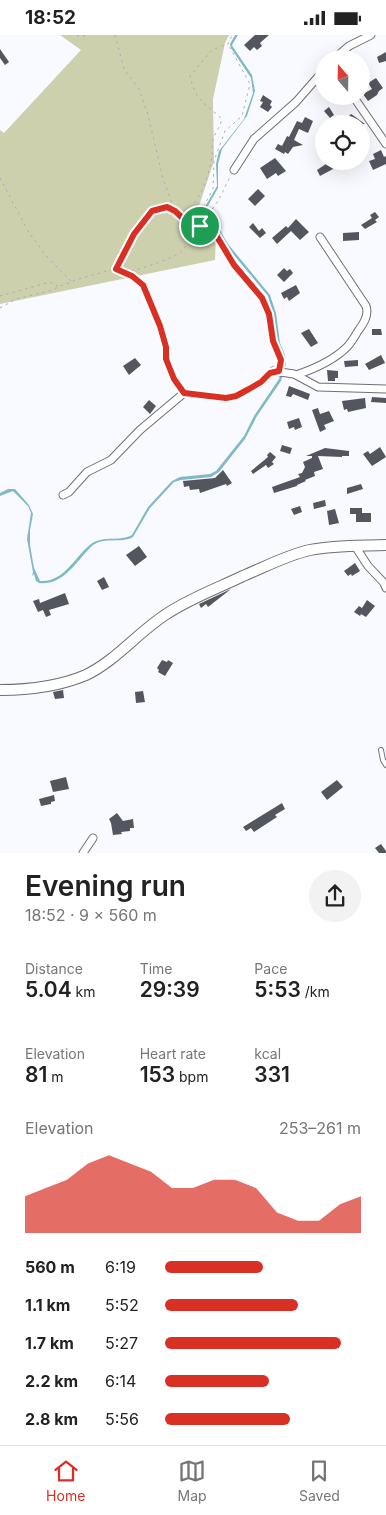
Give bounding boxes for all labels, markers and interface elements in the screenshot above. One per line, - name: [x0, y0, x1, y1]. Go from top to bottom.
- text: 18:52: [25, 6, 76, 29]
- north arrow: [315, 50, 370, 105]
- map controls: [315, 50, 370, 170]
- button: locate: [315, 115, 370, 170]
- pin: [179, 205, 221, 247]
- icon: arrive: [186, 212, 214, 240]
- text: Evening run: [25, 869, 186, 903]
- button: share: [309, 870, 361, 922]
- text: 18:52 · 9 × 560 m: [25, 905, 157, 925]
- text: Distance: [25, 960, 83, 977]
- text: Time: [140, 960, 173, 977]
- text: Pace: [254, 960, 287, 977]
- text: 5.04: [25, 977, 72, 1002]
- text: 29:39: [140, 977, 200, 1002]
- text: 5:53: [254, 977, 301, 1002]
- text: km: [72, 983, 96, 1000]
- text: /km: [301, 983, 330, 1000]
- text: Elevation: [25, 1045, 85, 1062]
- text: Heart rate: [140, 1045, 206, 1062]
- text: kcal: [254, 1045, 281, 1062]
- text: 81: [25, 1062, 47, 1087]
- text: 153: [140, 1062, 175, 1087]
- text: 331: [254, 1062, 290, 1087]
- text: m: [47, 1068, 64, 1085]
- text: bpm: [175, 1068, 208, 1085]
- text: Elevation: [25, 1118, 94, 1138]
- text: 253–261 m: [279, 1118, 361, 1138]
- text: 560 m: [25, 1257, 75, 1277]
- text: 6:19: [105, 1257, 136, 1277]
- text: 1.1 km: [25, 1295, 70, 1315]
- text: 5:52: [105, 1295, 139, 1315]
- text: 1.7 km: [25, 1333, 74, 1353]
- text: 5:27: [105, 1333, 138, 1353]
- text: 2.2 km: [25, 1371, 78, 1391]
- text: 6:14: [105, 1371, 136, 1391]
- text: 2.8 km: [25, 1409, 78, 1429]
- text: 5:56: [105, 1409, 139, 1429]
- tab: Home: [46, 1457, 85, 1504]
- tab: Map: [178, 1457, 207, 1504]
- tab: Saved: [299, 1457, 340, 1504]

